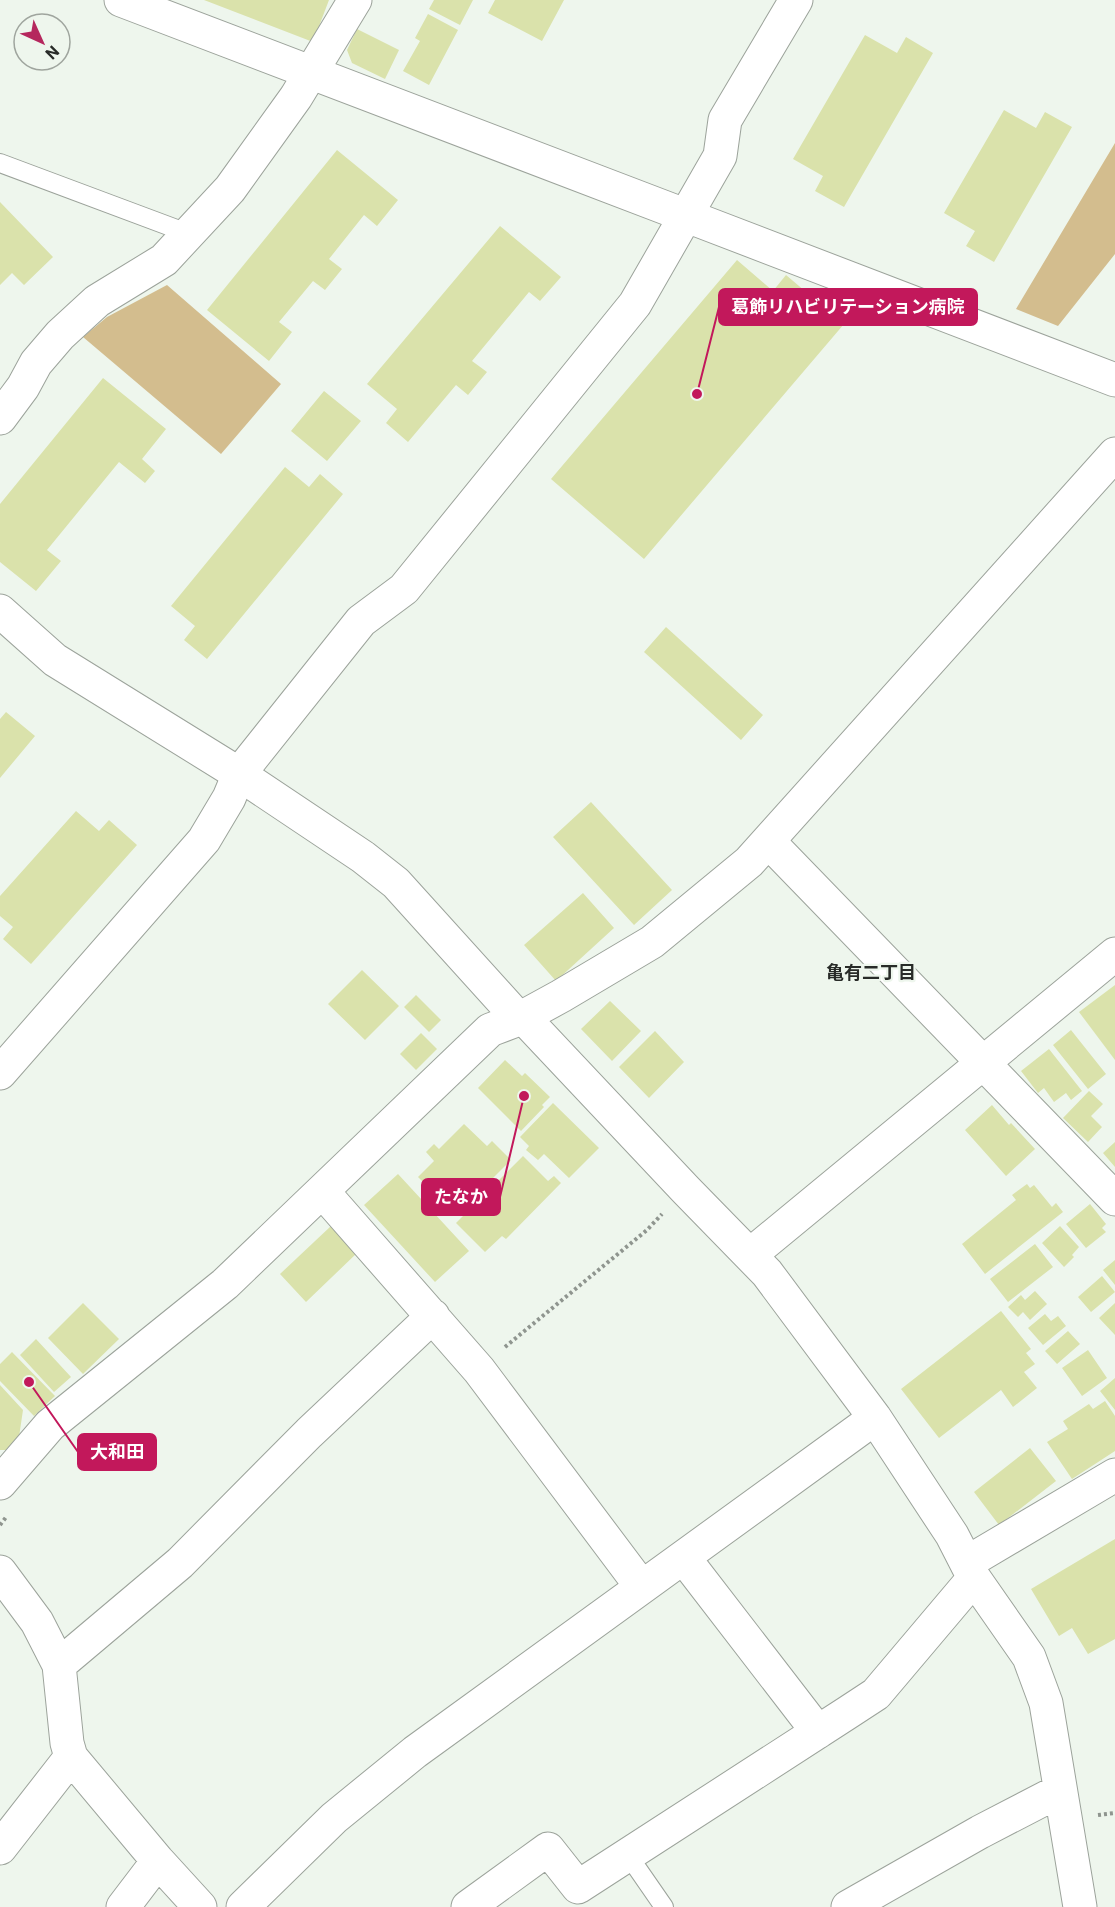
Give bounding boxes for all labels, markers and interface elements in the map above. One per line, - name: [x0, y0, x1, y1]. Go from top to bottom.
- north arrow: [12, 12, 72, 72]
- text: N: [42, 42, 63, 63]
- callout: 葛飾リハビリテーション病院: [719, 289, 977, 325]
- text: 葛飾リハビリテーション病院: [731, 296, 965, 317]
- district label: 亀有二丁目: [826, 962, 916, 983]
- callout: たなか: [422, 1179, 500, 1215]
- text: たなか: [434, 1186, 488, 1207]
- callout: 大和田: [78, 1434, 156, 1470]
- text: 大和田: [90, 1441, 144, 1462]

